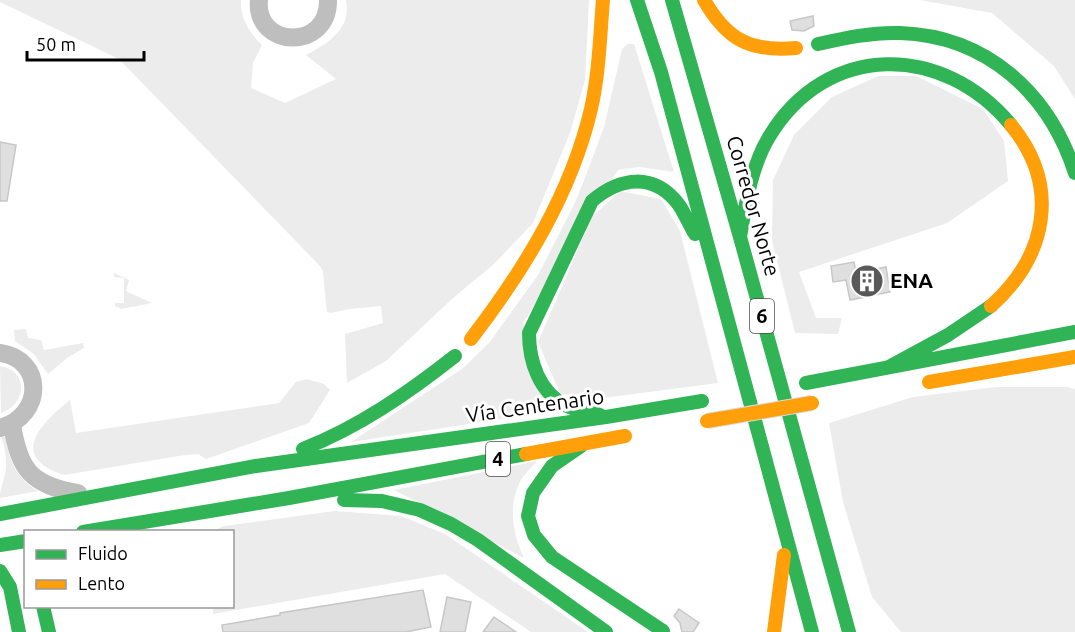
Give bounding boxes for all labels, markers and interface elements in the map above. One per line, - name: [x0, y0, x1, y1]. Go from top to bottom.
- scale bar: [27, 24, 144, 62]
- text: 50 m: [36, 34, 76, 54]
- street label: Corredor Norte: [722, 133, 785, 279]
- building icon: ENA: [849, 263, 885, 299]
- place label: ENA: [890, 268, 933, 292]
- road number: 6: [750, 299, 774, 333]
- street label: Vía Centenario: [464, 383, 605, 427]
- road number: 4: [486, 442, 510, 476]
- legend: [24, 530, 234, 608]
- text: Fluido: [78, 543, 128, 563]
- text: Lento: [78, 573, 125, 593]

